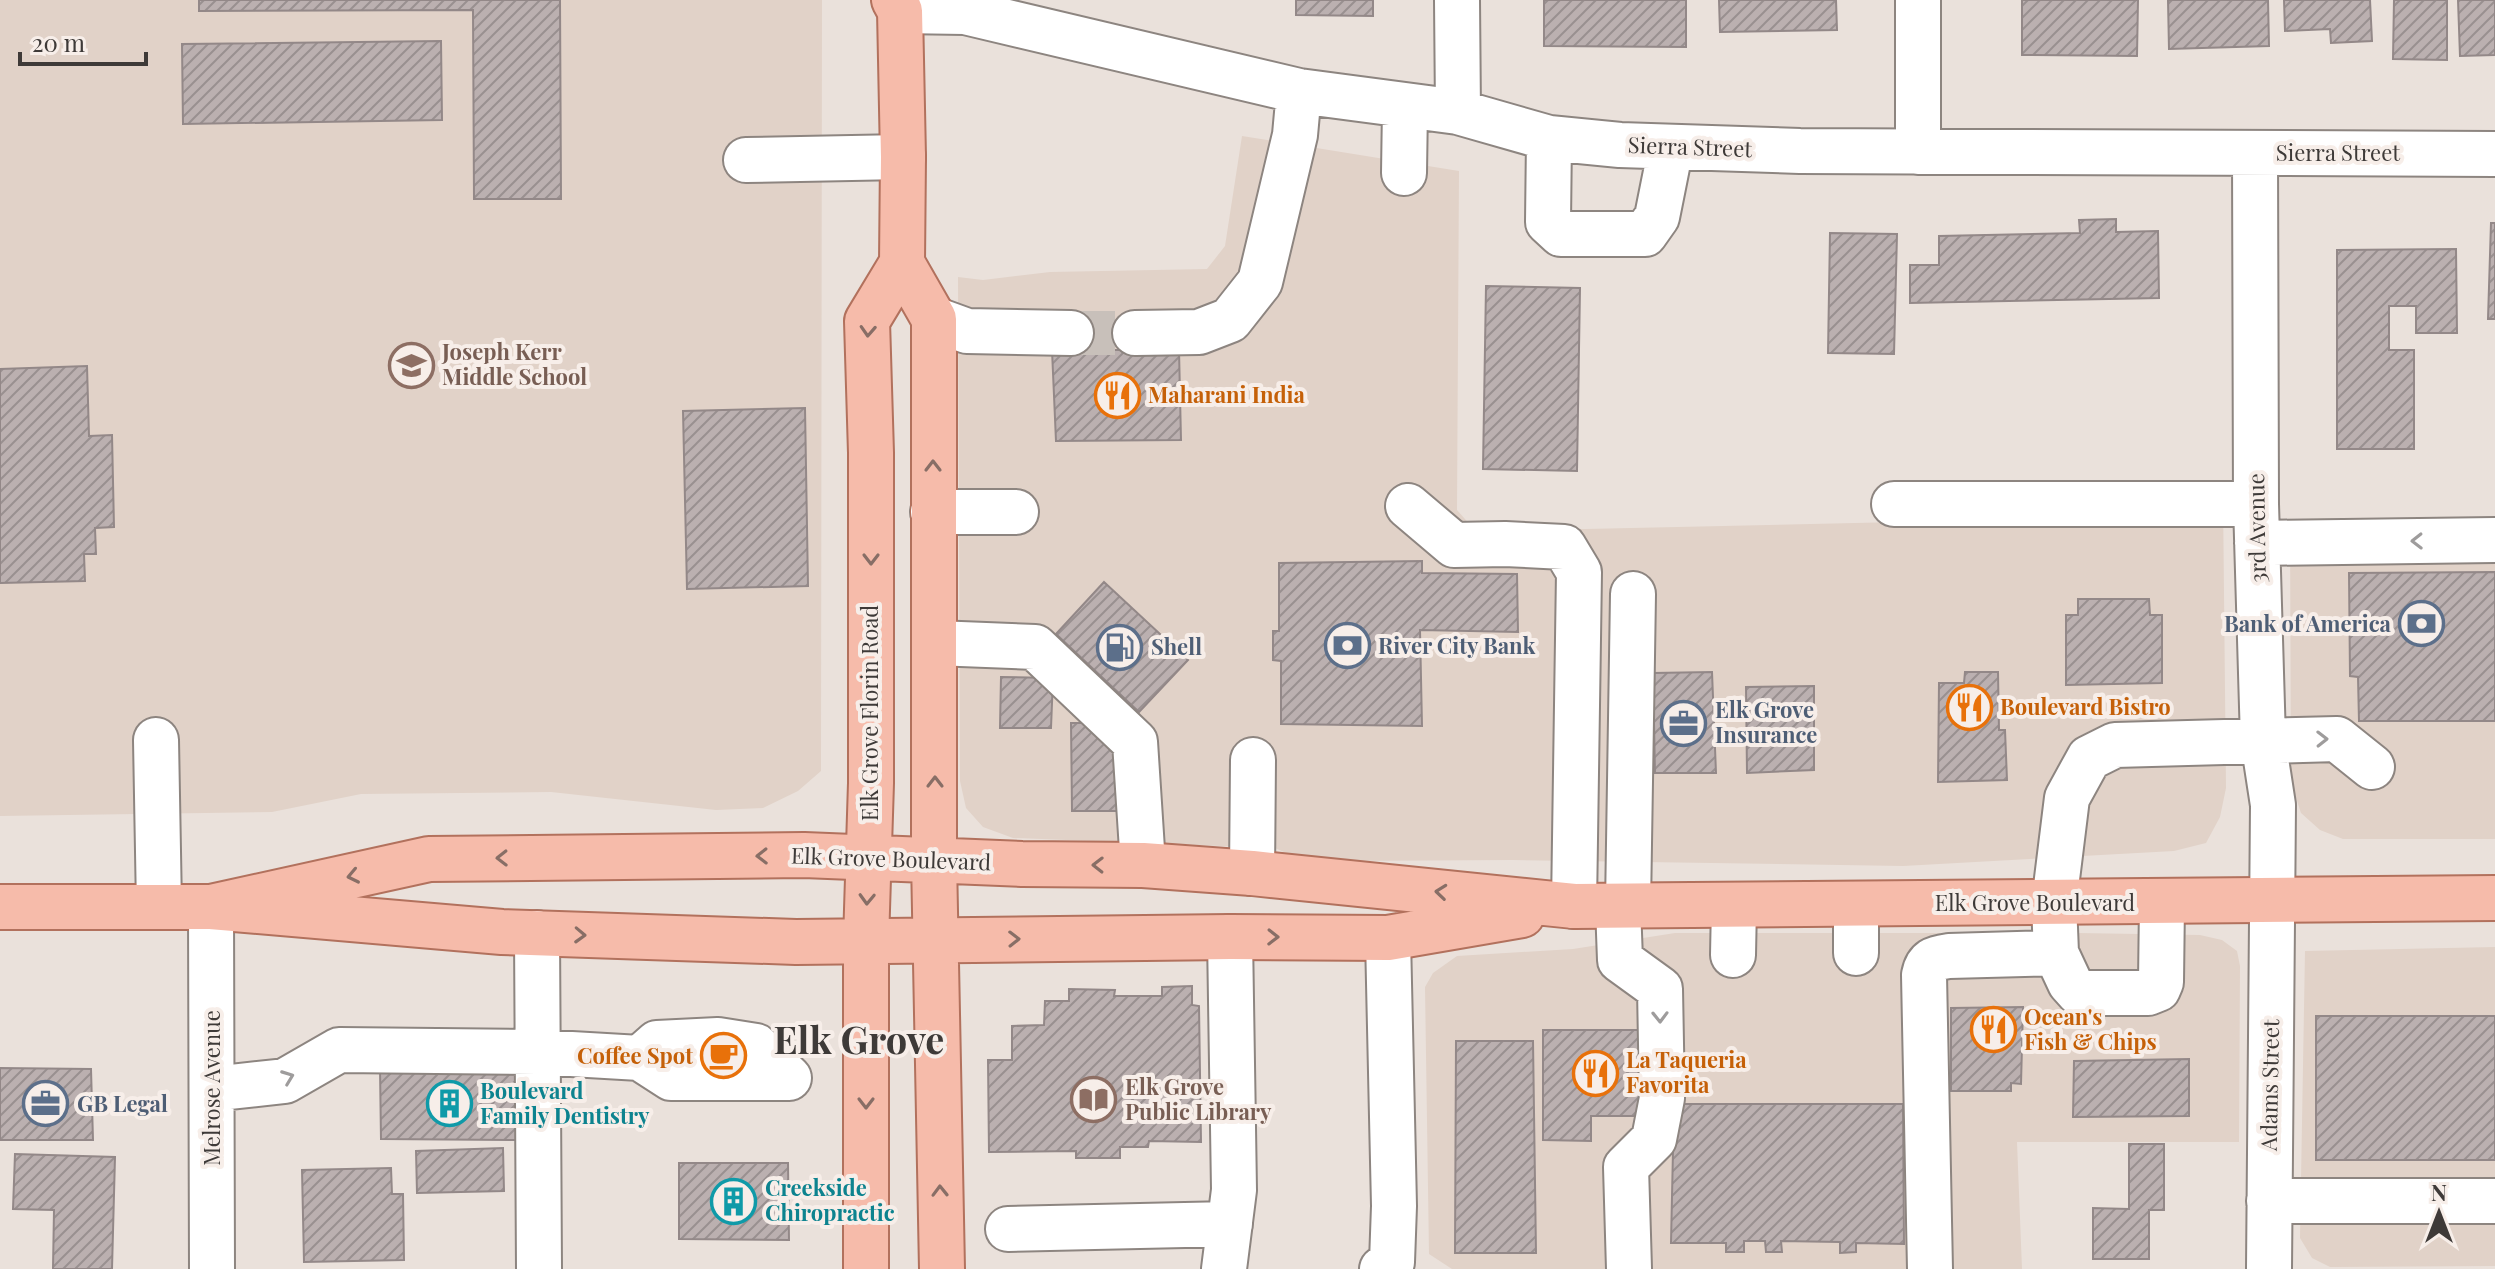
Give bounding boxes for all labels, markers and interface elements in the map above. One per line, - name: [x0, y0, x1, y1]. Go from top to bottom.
- scale bar: [20, 16, 146, 66]
- text: 20 m: [32, 26, 85, 58]
- street label: Sierra Street: [1627, 129, 1754, 163]
- street label: Sierra Street: [2276, 137, 2401, 167]
- one-way arrow: [860, 325, 877, 338]
- place label: Joseph Kerr Middle School: [441, 336, 587, 391]
- school or university icon: Joseph Kerr Middle School: [387, 341, 435, 389]
- restaurant icon: Maharani India: [1093, 371, 1141, 419]
- place label: Maharani India: [1148, 379, 1306, 409]
- one-way arrow: [924, 459, 942, 472]
- street label: 3rd Avenue: [2240, 473, 2272, 583]
- one-way arrow: [2410, 532, 2423, 550]
- one-way arrow: [862, 553, 880, 566]
- bank icon: Bank of America: [2398, 600, 2446, 648]
- street label: Elk Grove Florin Road: [854, 605, 884, 821]
- place label: Bank of America: [2224, 608, 2392, 638]
- bank icon: River City Bank: [1323, 622, 1371, 670]
- fuel station icon: Shell: [1096, 623, 1144, 671]
- place label: River City Bank: [1378, 630, 1536, 660]
- place label: Shell: [1151, 631, 1202, 661]
- restaurant icon: Boulevard Bistro: [1945, 683, 1993, 731]
- place label: Boulevard Bistro: [2000, 691, 2171, 721]
- place label: Elk Grove Insurance: [1715, 694, 1817, 749]
- office icon: Elk Grove Insurance: [1660, 699, 1708, 747]
- one-way arrow: [2316, 730, 2329, 748]
- one-way arrow: [926, 775, 944, 788]
- street label: Elk Grove Boulevard: [790, 840, 992, 876]
- one-way arrow: [755, 847, 768, 865]
- one-way arrow: [495, 849, 508, 867]
- one-way arrow: [1091, 856, 1104, 874]
- one-way arrow: [347, 867, 360, 884]
- one-way arrow: [1434, 883, 1447, 900]
- street label: Elk Grove Boulevard: [1935, 887, 2135, 917]
- one-way arrow: [858, 893, 876, 906]
- one-way arrow: [574, 926, 587, 943]
- one-way arrow: [1267, 928, 1280, 946]
- one-way arrow: [1008, 931, 1021, 948]
- place label: Ocean's Fish & Chips: [2024, 1001, 2157, 1056]
- restaurant icon: Ocean's Fish & Chips: [1969, 1006, 2017, 1054]
- street label: Melrose Avenue: [196, 1010, 226, 1166]
- one-way arrow: [1652, 1011, 1669, 1024]
- district label: Elk Grove: [773, 1013, 945, 1064]
- street label: Adams Street: [2253, 1018, 2285, 1152]
- cafe icon: Coffee Spot: [700, 1032, 748, 1080]
- place label: Coffee Spot: [577, 1040, 693, 1070]
- place label: La Taqueria Favorita: [1626, 1044, 1747, 1099]
- restaurant icon: La Taqueria Favorita: [1571, 1049, 1619, 1097]
- one-way arrow: [280, 1070, 294, 1087]
- place label: Elk Grove Public Library: [1125, 1071, 1272, 1126]
- place label: Boulevard Family Dentistry: [480, 1075, 650, 1130]
- library icon: Elk Grove Public Library: [1070, 1076, 1118, 1124]
- office icon: GB Legal: [22, 1080, 70, 1128]
- building icon: Boulevard Family Dentistry: [425, 1080, 473, 1128]
- place label: GB Legal: [77, 1088, 168, 1118]
- one-way arrow: [857, 1097, 875, 1110]
- place label: Creekside Chiropractic: [765, 1172, 895, 1227]
- north arrow: [2399, 1173, 2479, 1253]
- building icon: Creekside Chiropractic: [710, 1177, 758, 1225]
- text: N: [2431, 1177, 2447, 1207]
- one-way arrow: [932, 1184, 949, 1197]

